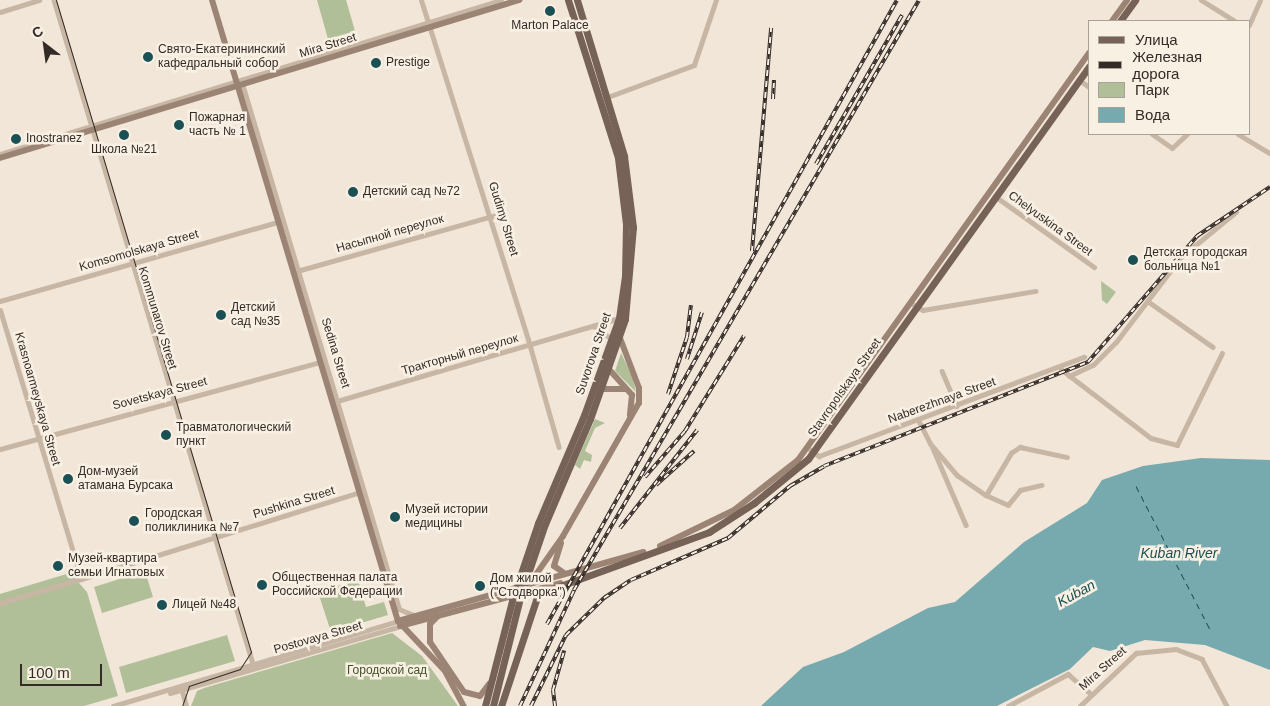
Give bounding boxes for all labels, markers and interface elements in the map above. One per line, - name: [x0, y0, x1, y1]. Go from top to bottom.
- marker: Marton Palace: [544, 5, 556, 17]
- place label: Marton Palace: [511, 19, 589, 33]
- north arrow: [20, 20, 70, 70]
- legend: [1088, 20, 1250, 135]
- text: С: [29, 23, 46, 41]
- street label: Mira Street: [298, 31, 358, 61]
- text: Улица: [1135, 31, 1178, 48]
- place label: Свято-Екатерининский кафедральный собор: [158, 43, 285, 71]
- text: Железная дорога: [1132, 48, 1202, 82]
- marker: Свято-Екатерининский кафедральный собор: [142, 51, 154, 63]
- place label: Prestige: [386, 56, 430, 70]
- marker: Prestige: [370, 57, 382, 69]
- text: Парк: [1135, 81, 1169, 98]
- text: Вода: [1135, 106, 1170, 123]
- place label: Пожарная часть № 1: [189, 111, 246, 139]
- marker: Пожарная часть № 1: [173, 119, 185, 131]
- marker: Школа №21: [118, 129, 130, 141]
- place label: Inostranez: [26, 132, 82, 146]
- marker: Inostranez: [10, 133, 22, 145]
- place label: Школа №21: [91, 143, 157, 157]
- street label: Gudimy Street: [485, 180, 521, 258]
- place label: Детский сад №72: [363, 185, 460, 199]
- marker: Детский сад №72: [347, 186, 359, 198]
- street label: Chelyuskina Street: [1005, 189, 1095, 259]
- street label: Насыпной переулок: [335, 212, 445, 256]
- street label: Komsomolskaya Street: [78, 227, 200, 275]
- place label: Детская городская больница №1: [1144, 246, 1247, 274]
- marker: Детская городская больница №1: [1126, 253, 1140, 267]
- street label: Kommunarov Street: [135, 265, 179, 371]
- place label: Детский сад №35: [231, 301, 280, 329]
- marker: Детский сад №35: [215, 309, 227, 321]
- street label: Suvorova Street: [573, 311, 615, 397]
- street label: Sedina Street: [317, 316, 353, 390]
- street label: Krasnoarmeyskaya Street: [11, 331, 63, 467]
- street label: Тракторный переулок: [400, 331, 520, 379]
- street label: Stavropolskaya Street: [805, 336, 885, 440]
- street label: Sovetskaya Street: [111, 374, 209, 414]
- street label: Naberezhnaya Street: [886, 375, 998, 427]
- place label: Травматологический пункт: [176, 421, 291, 449]
- marker: Травматологический пункт: [160, 429, 172, 441]
- place label: Дом-музей атамана Бурсака: [78, 465, 173, 493]
- marker: Дом-музей атамана Бурсака: [62, 473, 74, 485]
- street label: Pushkina Street: [251, 484, 337, 522]
- place label: Музей истории медицины: [405, 503, 488, 531]
- place label: Городская поликлиника №7: [145, 507, 239, 535]
- marker: Музей истории медицины: [389, 511, 401, 523]
- marker: Городская поликлиника №7: [127, 514, 141, 528]
- water label: Kuban River: [1140, 545, 1218, 561]
- place label: Музей-квартира семьи Игнатовых: [68, 552, 164, 580]
- marker: Музей-квартира семьи Игнатовых: [52, 560, 64, 572]
- place label: Общественная палата Российской Федерации: [272, 571, 402, 599]
- place label: Дом жилой ("Стодворка"): [490, 572, 566, 600]
- water label: Kuban: [1054, 576, 1098, 610]
- marker: Общественная палата Российской Федерации: [256, 579, 268, 591]
- marker: Дом жилой ("Стодворка"): [474, 580, 486, 592]
- place label: Лицей №48: [172, 598, 236, 612]
- marker: Лицей №48: [156, 599, 168, 611]
- street label: Postovaya Street: [272, 618, 364, 658]
- street label: Mira Street: [1076, 644, 1130, 694]
- scale bar: [22, 654, 105, 686]
- text: 100 m: [28, 664, 70, 681]
- park label: Городской сад: [347, 664, 427, 678]

